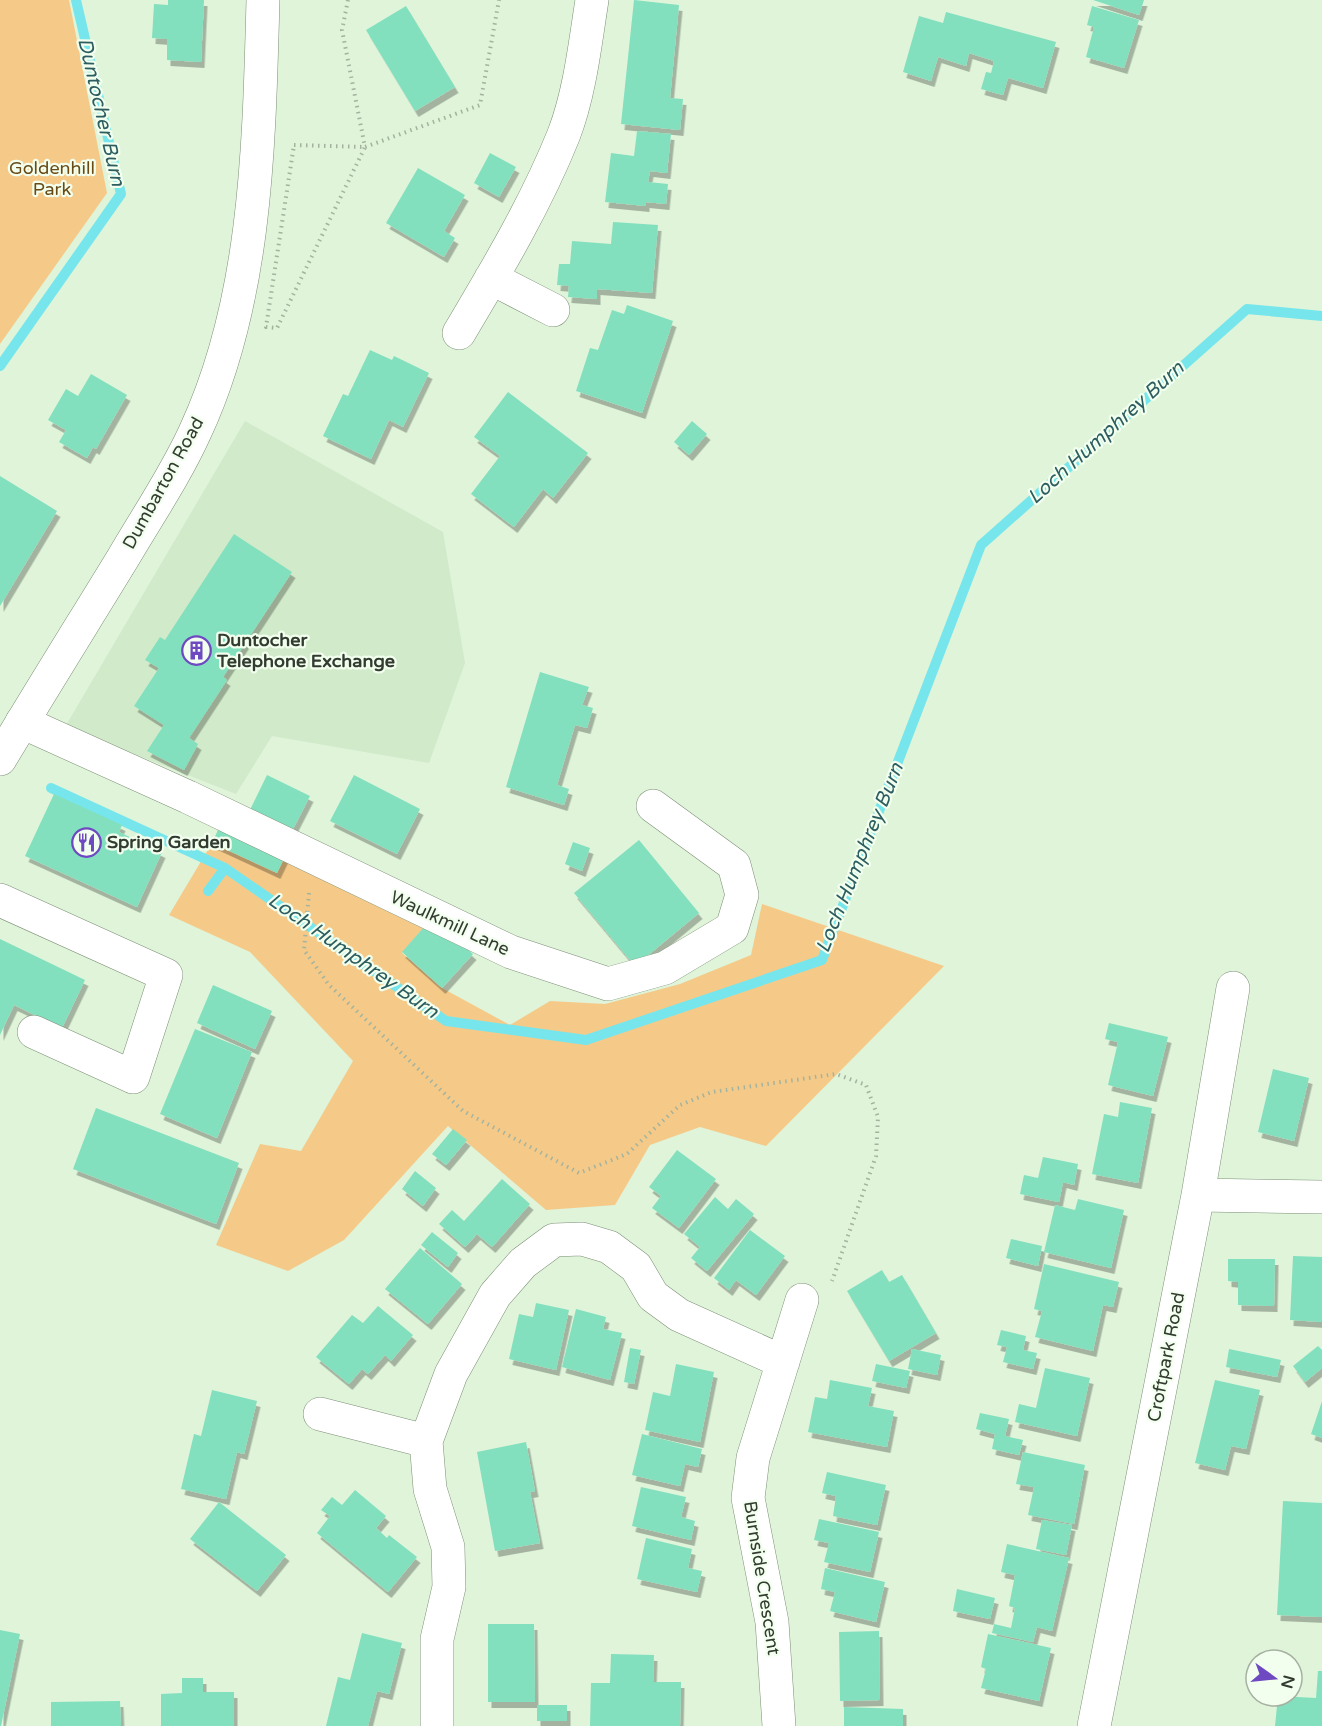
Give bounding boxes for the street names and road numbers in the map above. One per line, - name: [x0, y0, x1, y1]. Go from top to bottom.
- street label: Dumbarton Road: [118, 413, 208, 553]
- street label: Waulkmill Lane: [387, 886, 513, 960]
- street label: Croftpark Road: [1143, 1290, 1189, 1424]
- street label: Burnside Crescent: [739, 1499, 785, 1657]

